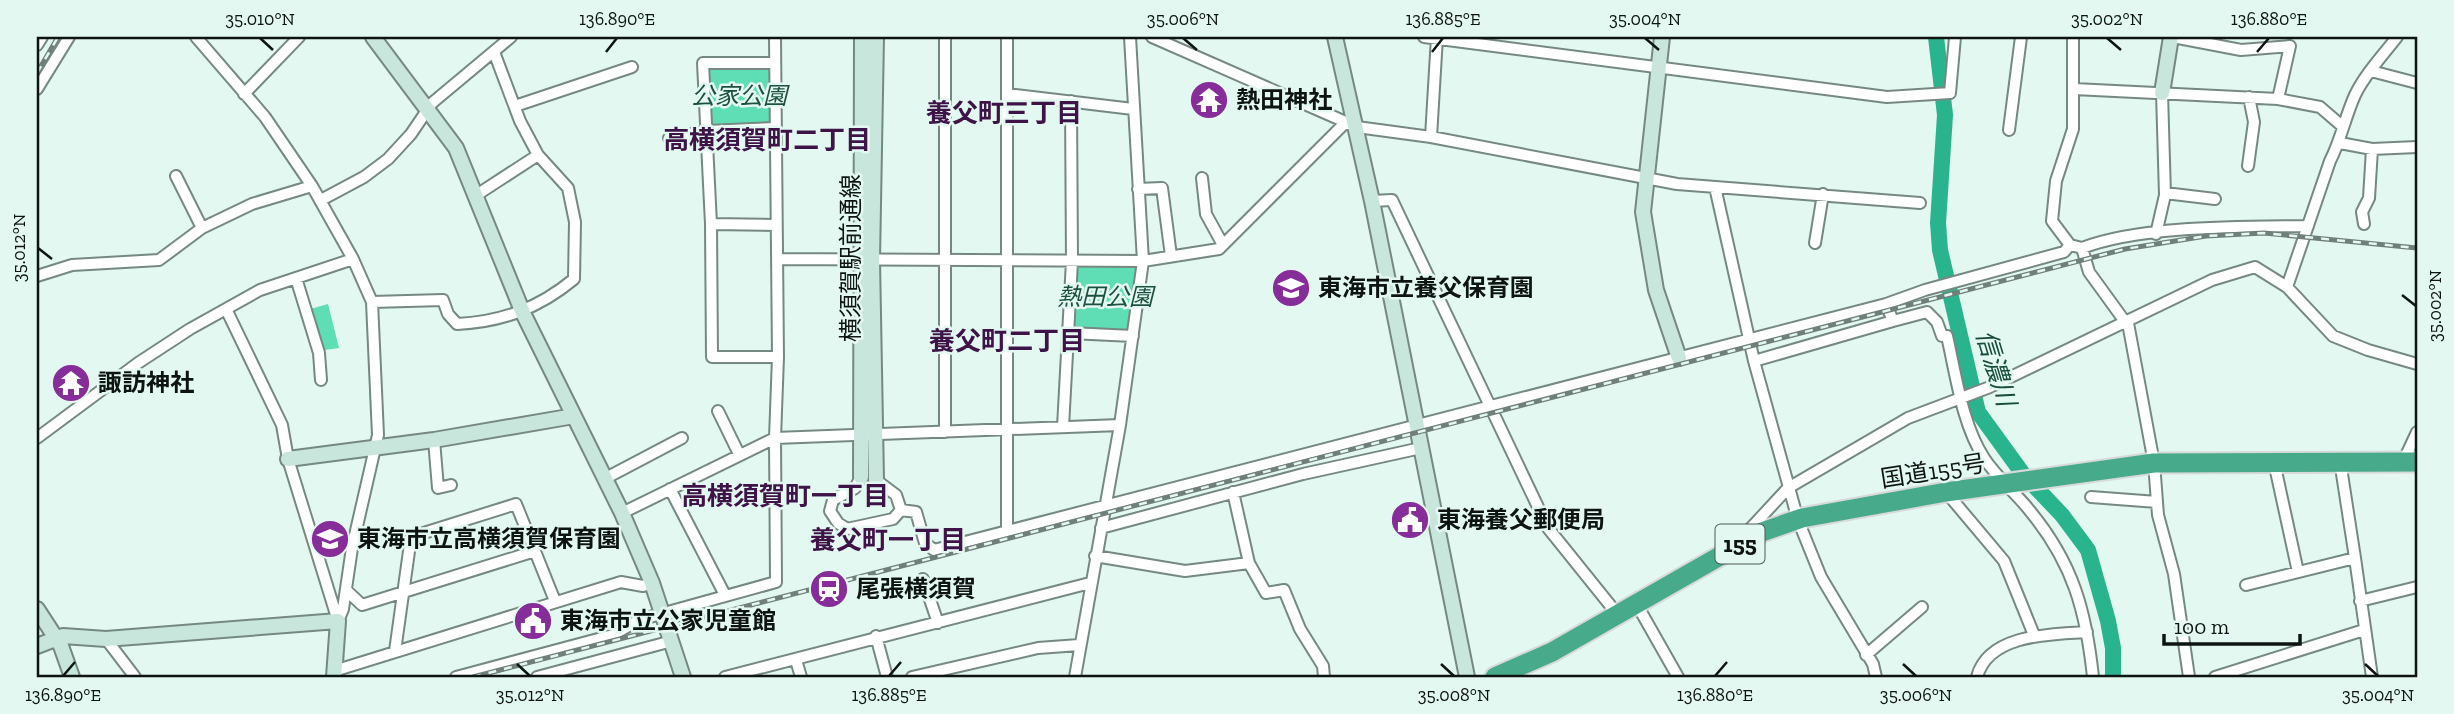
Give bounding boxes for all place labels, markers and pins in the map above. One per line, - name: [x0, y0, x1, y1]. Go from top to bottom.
- temple icon: 熱田神社: [1188, 79, 1230, 121]
- place label: 熱田神社: [1236, 85, 1332, 114]
- school or university icon: 東海市立養父保育園: [1270, 267, 1312, 309]
- place label: 東海市立養父保育園: [1318, 273, 1534, 302]
- temple icon: 諏訪神社: [50, 362, 92, 404]
- place label: 諏訪神社: [98, 368, 194, 397]
- public building icon: 東海養父郵便局: [1389, 499, 1431, 541]
- place label: 東海養父郵便局: [1437, 505, 1605, 534]
- school or university icon: 東海市立高横須賀保育園: [309, 518, 351, 560]
- place label: 東海市立高横須賀保育園: [357, 524, 621, 553]
- station icon: 尾張横須賀: [808, 568, 850, 610]
- place label: 尾張横須賀: [856, 574, 976, 603]
- public building icon: 東海市立公家児童館: [512, 600, 554, 642]
- place label: 東海市立公家児童館: [560, 606, 776, 635]

